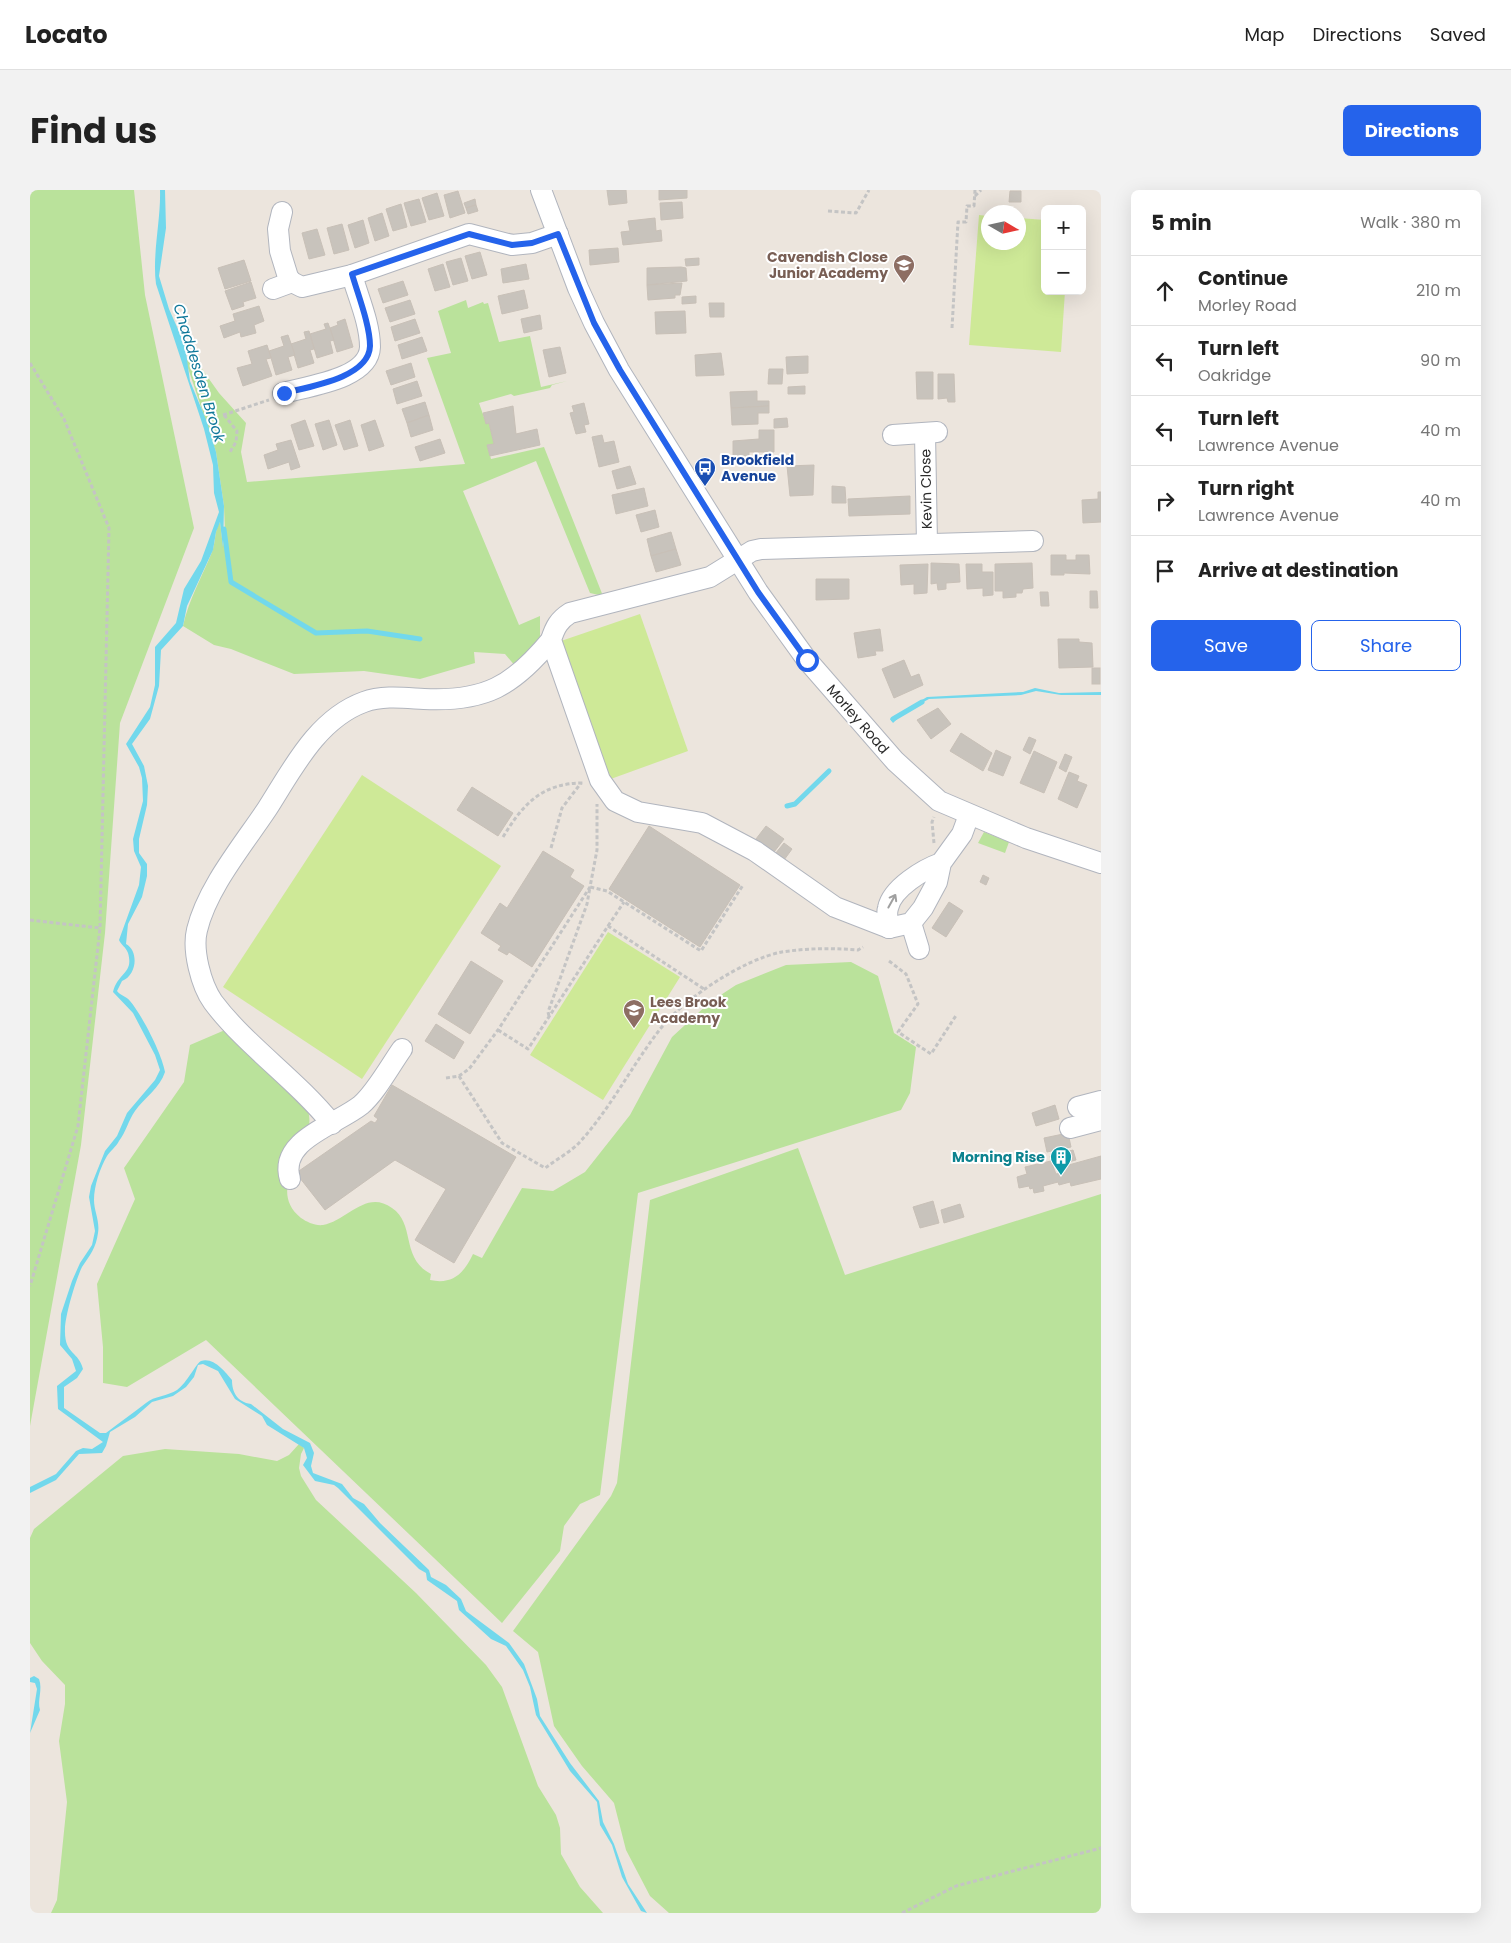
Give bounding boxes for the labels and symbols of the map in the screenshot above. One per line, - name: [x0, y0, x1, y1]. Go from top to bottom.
- north arrow: [981, 205, 1026, 250]
- place label: Cavendish Close Junior Academy: [767, 247, 888, 283]
- school or university icon: Cavendish Close Junior Academy: [892, 253, 916, 284]
- water label: Chaddesden Brook: [168, 301, 231, 446]
- route end: [273, 382, 296, 405]
- street label: Kevin Close: [915, 448, 937, 529]
- place label: Brookfield Avenue: [721, 450, 794, 486]
- bus stop icon: Brookfield Avenue: [693, 456, 717, 487]
- route start: [796, 649, 819, 672]
- street label: Morley Road: [822, 680, 894, 758]
- one-way arrow: [887, 894, 897, 909]
- place label: Lees Brook Academy: [650, 992, 727, 1028]
- school or university icon: Lees Brook Academy: [622, 998, 646, 1029]
- building icon: Morning Rise: [1049, 1145, 1073, 1176]
- place label: Morning Rise: [952, 1147, 1045, 1167]

